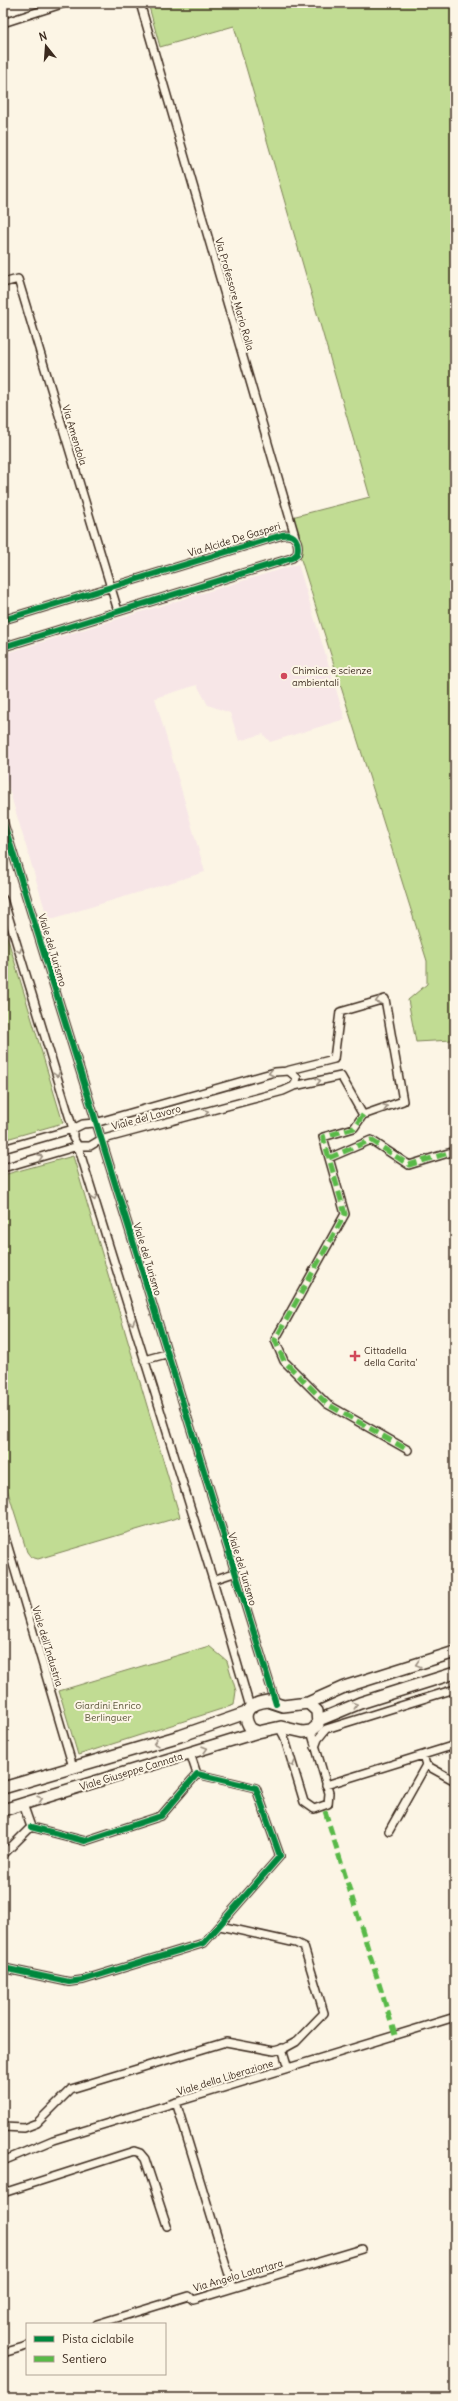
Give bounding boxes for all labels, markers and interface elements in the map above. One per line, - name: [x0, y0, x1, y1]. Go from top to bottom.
- north arrow: [26, 26, 66, 66]
- text: N: [37, 29, 49, 44]
- street label: Via Professore Mario Rolla: [212, 236, 257, 352]
- street label: Via Amendola: [59, 403, 90, 467]
- street label: Via Alcide De Gasperi: [186, 519, 282, 560]
- place label: Chimica e scienze ambientali: [292, 664, 372, 689]
- marker: Chimica e scienze ambientali: [279, 671, 289, 681]
- street label: Viale del Turismo: [35, 912, 70, 989]
- one-way arrow: [14, 946, 23, 953]
- one-way arrow: [375, 996, 382, 1005]
- one-way arrow: [268, 1069, 274, 1077]
- one-way arrow: [52, 1071, 61, 1078]
- one-way arrow: [315, 1078, 321, 1086]
- street label: Viale del Lavoro: [110, 1102, 183, 1133]
- one-way arrow: [381, 1104, 388, 1112]
- one-way arrow: [202, 1108, 209, 1117]
- one-way arrow: [37, 1153, 44, 1162]
- one-way arrow: [89, 1194, 98, 1201]
- street label: Viale del Turismo: [130, 1221, 165, 1298]
- one-way arrow: [127, 1319, 136, 1326]
- place label: Cittadella della Carita': [364, 1344, 417, 1369]
- marker: Cittadella della Carita': [349, 1350, 361, 1362]
- street label: Viale del Turismo: [225, 1531, 260, 1608]
- street label: Viale dell'Industria: [29, 1604, 66, 1688]
- one-way arrow: [414, 1659, 421, 1668]
- park label: Giardini Enrico Berlinguer: [75, 1699, 141, 1724]
- one-way arrow: [351, 1701, 358, 1709]
- one-way arrow: [153, 1738, 160, 1747]
- one-way arrow: [201, 1745, 208, 1754]
- street label: Viale Giuseppe Cannata: [78, 1750, 185, 1793]
- one-way arrow: [287, 1760, 296, 1767]
- one-way arrow: [37, 1795, 44, 1804]
- street label: Viale della Liberazione: [175, 2057, 275, 2098]
- street label: Via Angelo Latartara: [192, 2256, 285, 2295]
- legend: [26, 2323, 166, 2375]
- text: Pista ciclabile: [62, 2331, 134, 2346]
- text: Sentiero: [62, 2351, 107, 2366]

